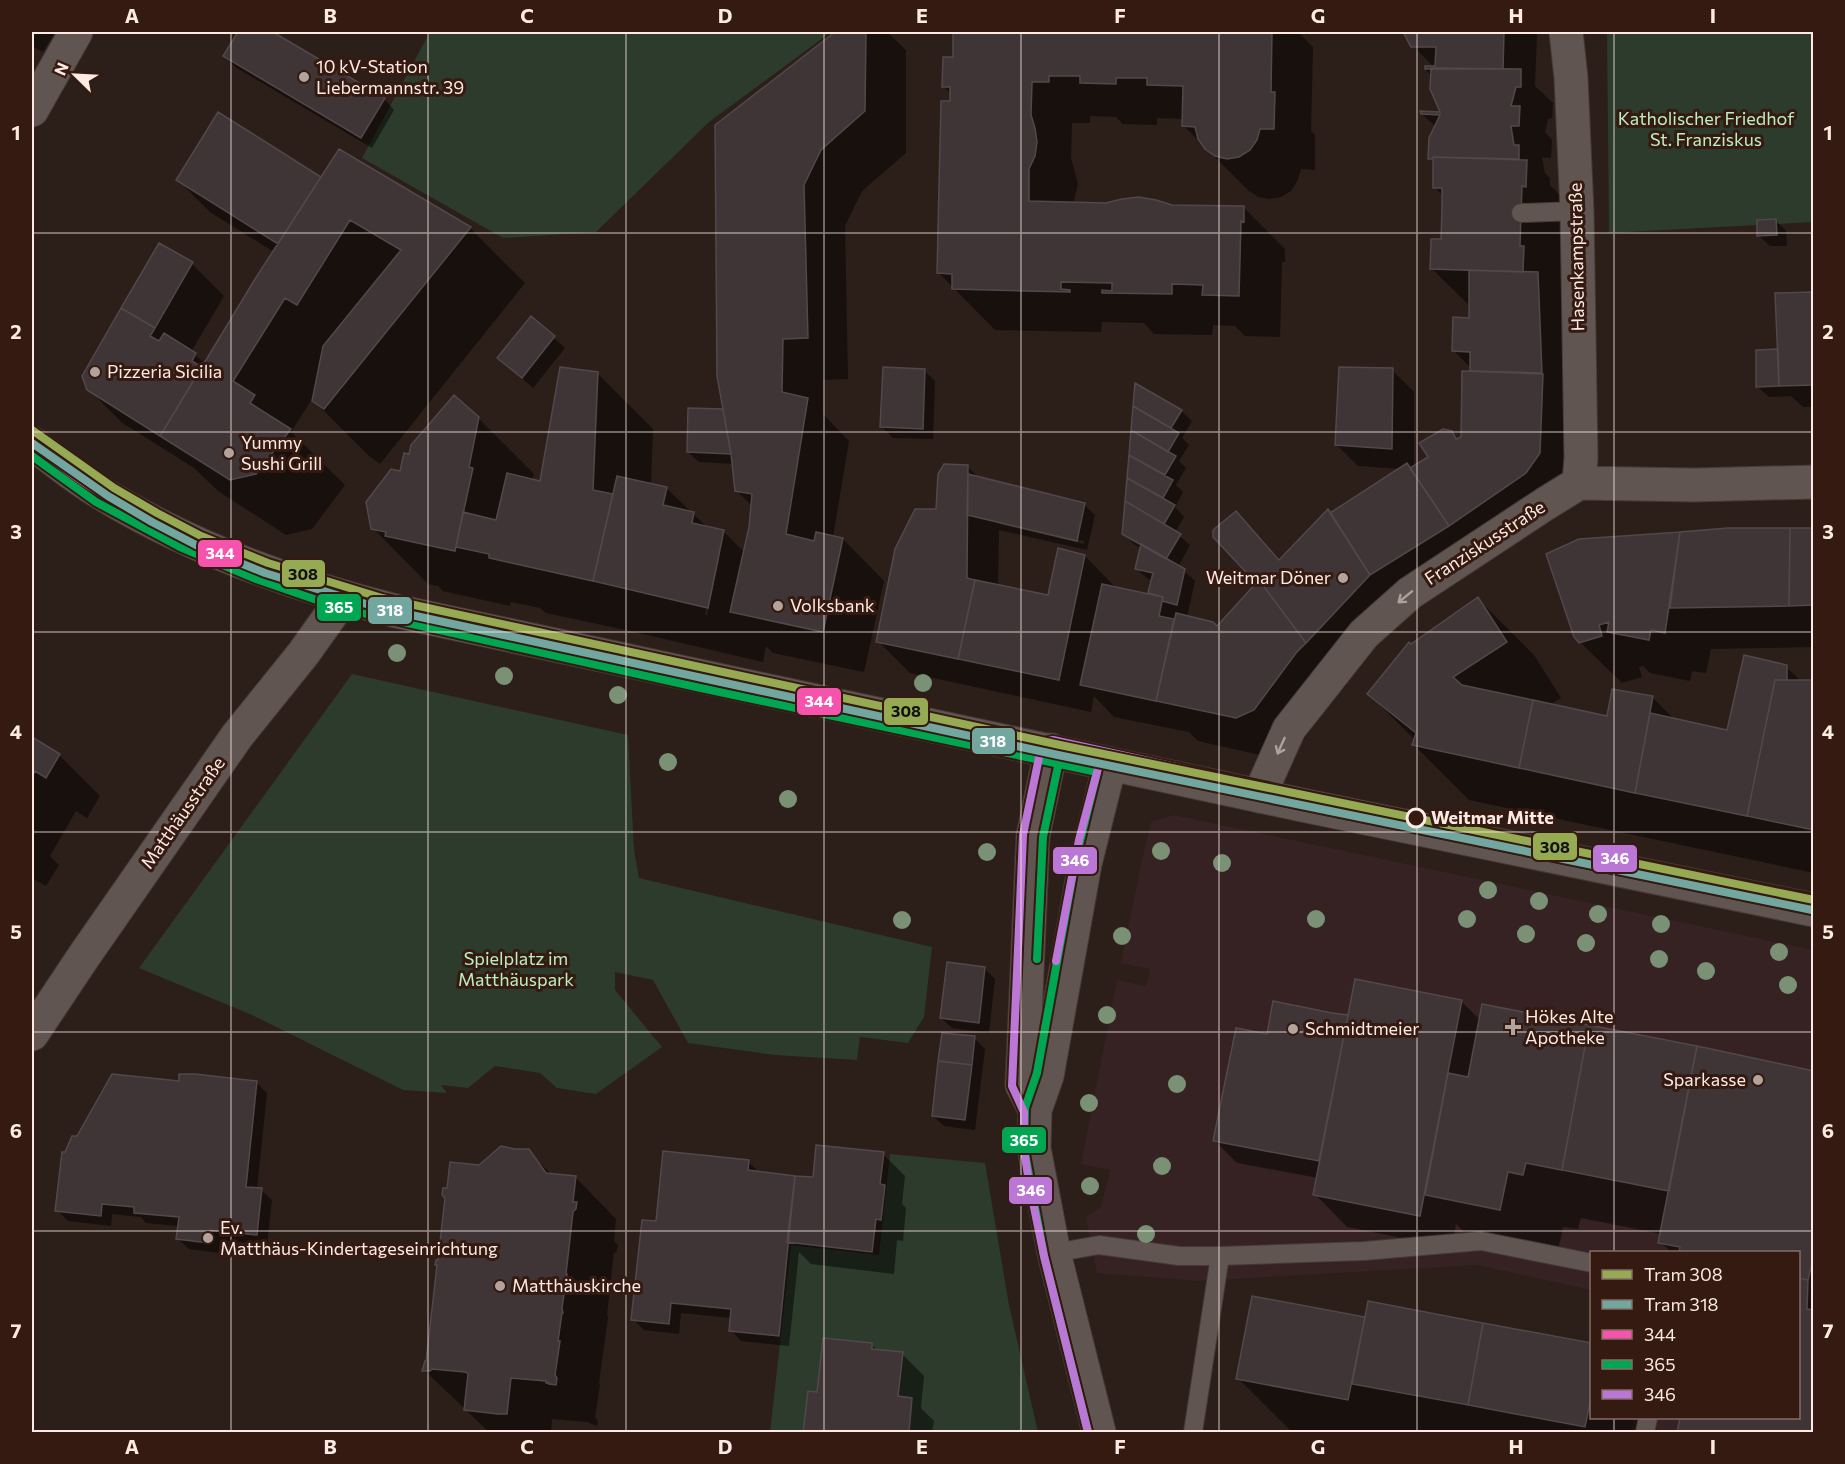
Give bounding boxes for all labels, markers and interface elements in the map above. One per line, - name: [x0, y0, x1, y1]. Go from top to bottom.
- text: A: [125, 3, 139, 27]
- text: B: [323, 3, 337, 27]
- text: C: [520, 3, 534, 27]
- text: D: [718, 3, 732, 27]
- text: E: [916, 3, 928, 27]
- text: F: [1114, 3, 1126, 27]
- text: G: [1311, 3, 1325, 27]
- text: H: [1509, 3, 1524, 27]
- text: I: [1710, 3, 1716, 27]
- north arrow: [45, 45, 105, 105]
- place label: 10 kV-Station Liebermannstr. 39: [316, 55, 464, 98]
- text: N: [50, 59, 72, 78]
- marker: 10 kV-Station Liebermannstr. 39: [297, 70, 311, 84]
- park label: Katholischer Friedhof St. Franziskus: [1618, 107, 1795, 150]
- text: 1: [11, 120, 21, 144]
- text: 1: [1823, 120, 1833, 144]
- street label: Hasenkampstraße: [1564, 183, 1588, 332]
- text: 2: [10, 319, 22, 343]
- text: 2: [1822, 319, 1834, 343]
- place label: Pizzeria Sicilia: [107, 360, 222, 382]
- marker: Pizzeria Sicilia: [88, 365, 102, 379]
- place label: Yummy Sushi Grill: [241, 431, 322, 474]
- marker: Yummy Sushi Grill: [222, 446, 236, 460]
- street label: Franziskusstraße: [1420, 495, 1549, 589]
- text: 3: [10, 519, 22, 543]
- text: 3: [1822, 519, 1834, 543]
- line badge: 344: [197, 539, 243, 568]
- text: 344: [206, 543, 235, 562]
- line badge: 308: [281, 559, 326, 588]
- text: 308: [288, 564, 318, 583]
- place label: Weitmar Döner: [1206, 566, 1331, 588]
- marker: Weitmar Döner: [1336, 571, 1350, 585]
- one-way arrow: [1398, 590, 1413, 604]
- line badge: 365: [316, 593, 362, 622]
- place label: Volksbank: [790, 594, 875, 616]
- line badge: 318: [367, 596, 413, 625]
- text: 365: [325, 597, 353, 616]
- marker: Volksbank: [771, 599, 785, 613]
- text: 318: [377, 600, 403, 619]
- line badge: 344: [796, 687, 842, 716]
- text: 344: [805, 691, 834, 710]
- line badge: 308: [883, 697, 929, 726]
- text: 308: [891, 701, 921, 720]
- text: 4: [10, 719, 22, 743]
- text: 4: [1822, 719, 1834, 743]
- line badge: 318: [971, 727, 1016, 755]
- text: 318: [980, 731, 1006, 750]
- one-way arrow: [1275, 736, 1286, 754]
- street label: Matthäusstraße: [135, 752, 229, 873]
- place label: Weitmar Mitte: [1431, 806, 1554, 828]
- marker: Weitmar Mitte: [1406, 808, 1426, 828]
- line badge: 308: [1532, 832, 1578, 861]
- text: 308: [1540, 837, 1570, 856]
- line badge: 346: [1592, 844, 1638, 873]
- line badge: 346: [1052, 846, 1098, 875]
- text: 346: [1600, 848, 1630, 867]
- text: 346: [1060, 850, 1090, 869]
- text: 5: [10, 919, 22, 943]
- text: 5: [1822, 919, 1834, 943]
- park label: Spielplatz im Matthäuspark: [458, 947, 574, 990]
- place label: Hökes Alte Apotheke: [1525, 1005, 1613, 1048]
- place label: Schmidtmeier: [1305, 1017, 1419, 1039]
- marker: Hökes Alte Apotheke: [1506, 1020, 1520, 1034]
- marker: Schmidtmeier: [1286, 1022, 1300, 1036]
- place label: Sparkasse: [1663, 1068, 1746, 1090]
- marker: Sparkasse: [1751, 1073, 1765, 1087]
- text: 6: [10, 1118, 22, 1142]
- text: 6: [1822, 1118, 1834, 1142]
- line badge: 365: [1001, 1126, 1047, 1154]
- text: 365: [1010, 1130, 1038, 1149]
- line badge: 346: [1008, 1176, 1053, 1205]
- text: 346: [1016, 1180, 1046, 1199]
- place label: Ev. Matthäus-Kindertageseinrichtung: [220, 1216, 498, 1259]
- marker: Ev. Matthäus-Kindertageseinrichtung: [201, 1231, 215, 1245]
- legend: [1590, 1251, 1800, 1419]
- text: Tram 308: [1644, 1263, 1723, 1285]
- place label: Matthäuskirche: [512, 1274, 641, 1296]
- marker: Matthäuskirche: [493, 1279, 507, 1293]
- text: Tram 318: [1644, 1293, 1719, 1315]
- text: 7: [11, 1318, 22, 1342]
- text: 7: [1823, 1318, 1834, 1342]
- text: 344: [1644, 1323, 1676, 1345]
- text: 365: [1644, 1353, 1676, 1375]
- text: 346: [1644, 1383, 1676, 1405]
- text: A: [125, 1434, 139, 1458]
- text: B: [323, 1434, 337, 1458]
- text: C: [520, 1434, 534, 1458]
- text: D: [718, 1434, 732, 1458]
- text: E: [916, 1434, 928, 1458]
- text: F: [1114, 1434, 1126, 1458]
- text: G: [1311, 1434, 1325, 1458]
- text: H: [1509, 1434, 1524, 1458]
- text: I: [1710, 1434, 1716, 1458]

